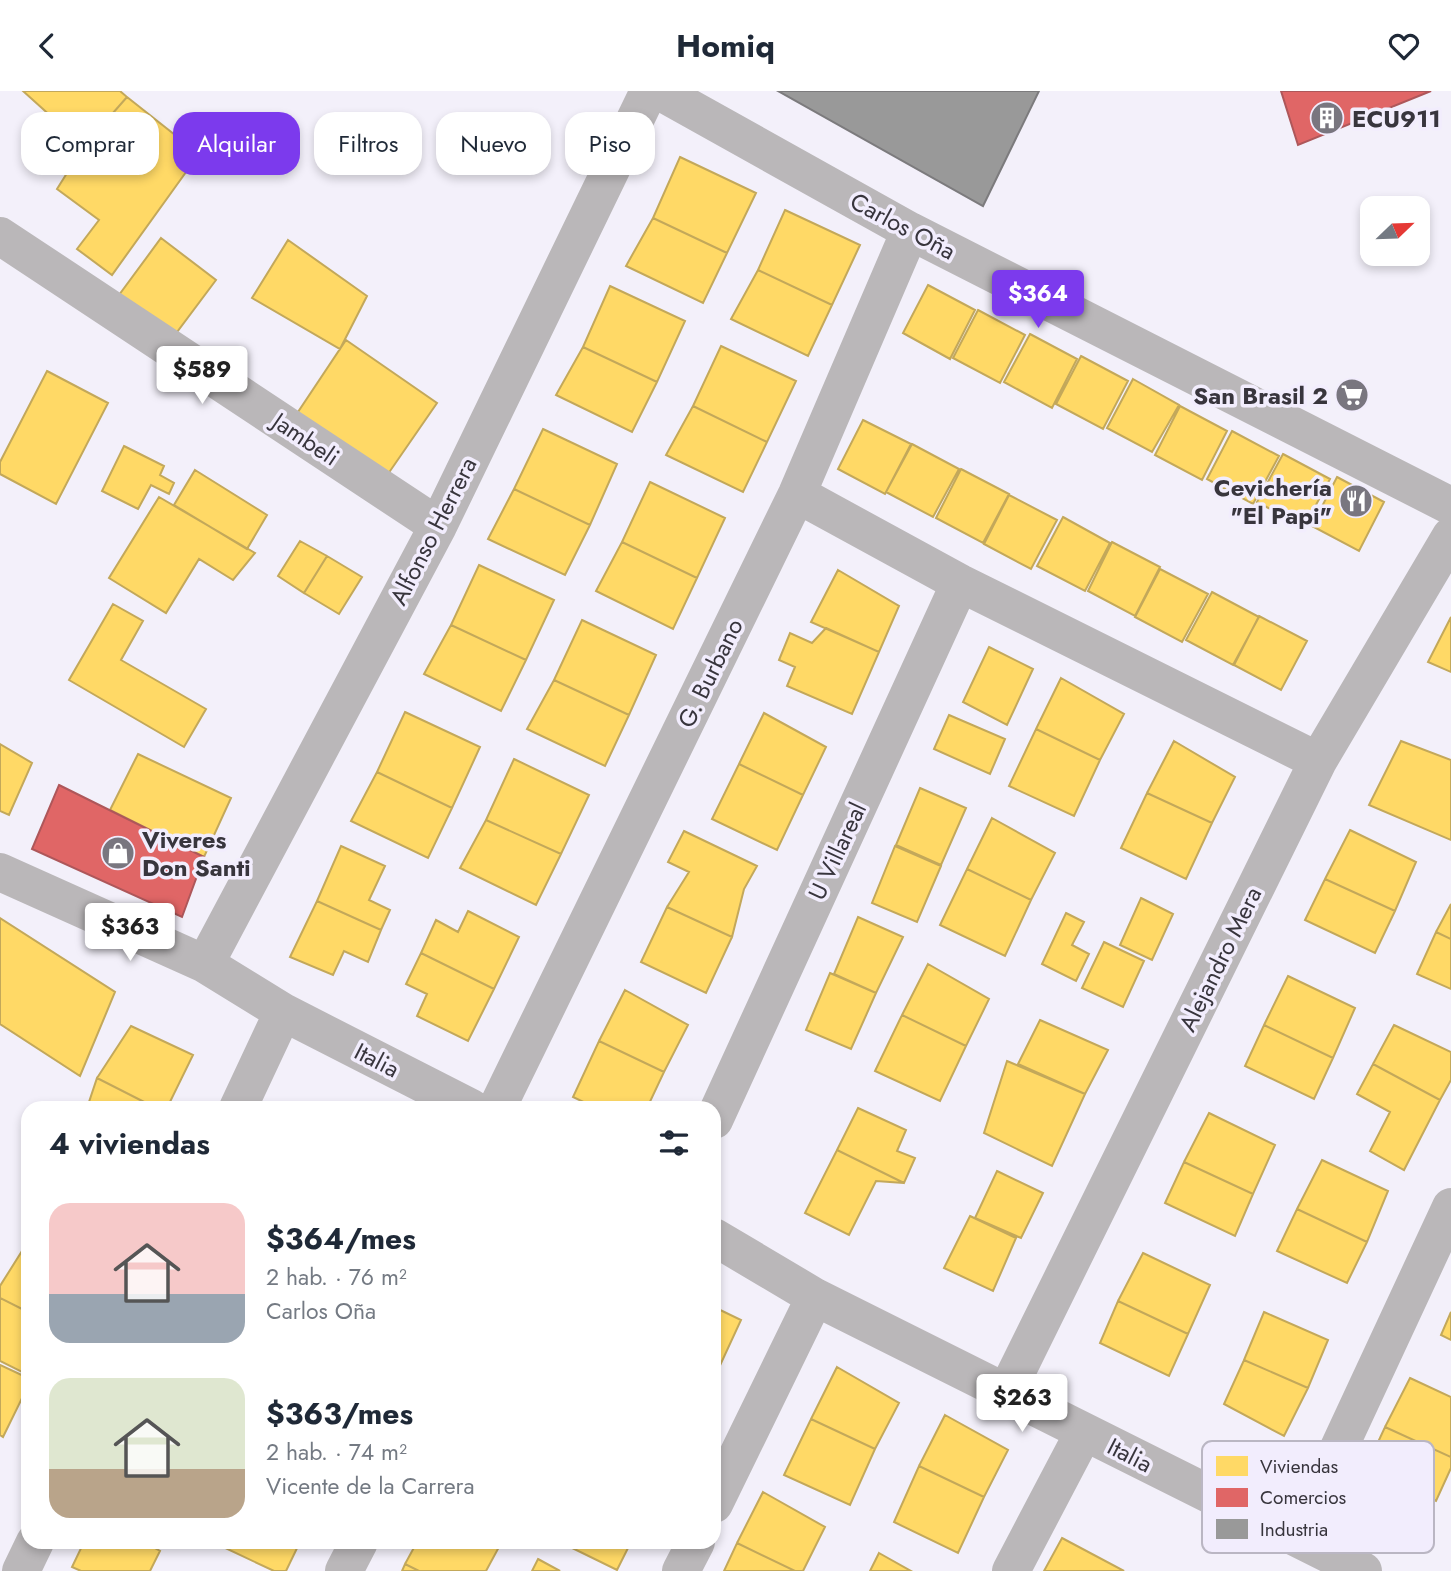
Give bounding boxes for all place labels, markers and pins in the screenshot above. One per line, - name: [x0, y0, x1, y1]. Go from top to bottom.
- building icon: ECU911: [1308, 99, 1346, 137]
- place label: ECU911: [1352, 101, 1441, 136]
- pin: $364: [997, 271, 1079, 330]
- pin: $589: [161, 347, 243, 406]
- supermarket icon: San Brasil 2: [1333, 376, 1371, 414]
- place label: San Brasil 2: [1193, 378, 1328, 413]
- place label: Cevichería "El Papi": [1214, 470, 1332, 533]
- restaurant icon: Cevichería "El Papi": [1337, 482, 1375, 520]
- place label: Viveres Don Santi: [141, 822, 251, 885]
- shop icon: Viveres Don Santi: [99, 834, 137, 872]
- pin: $363: [89, 903, 171, 963]
- pin: $263: [981, 1375, 1063, 1434]

